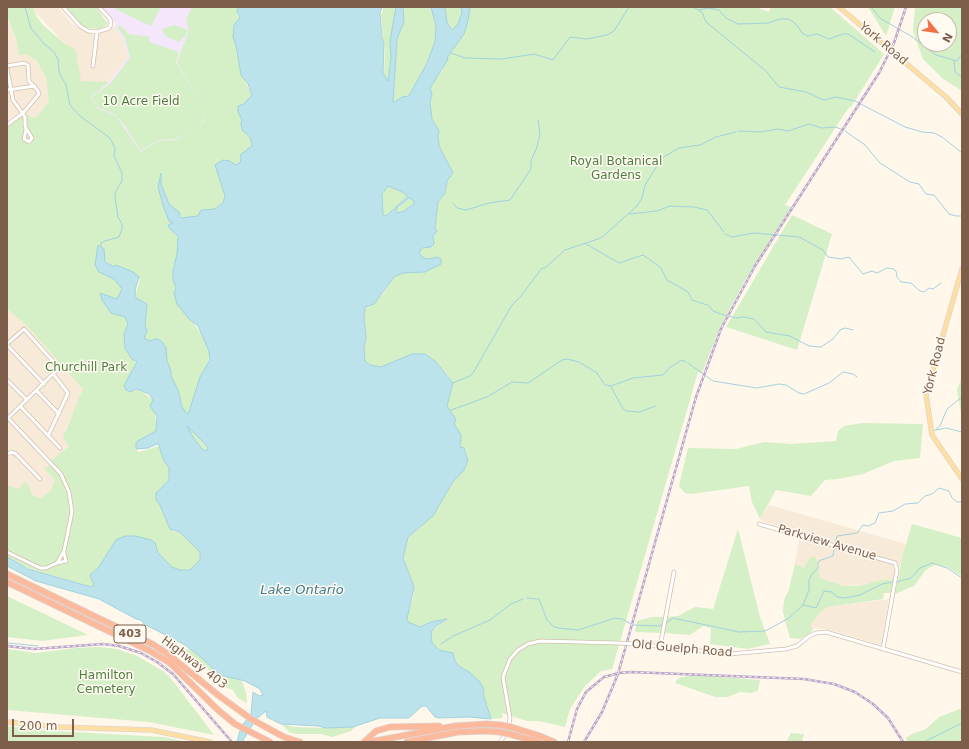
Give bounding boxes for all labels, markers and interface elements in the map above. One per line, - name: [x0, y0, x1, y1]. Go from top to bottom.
- north arrow: [917, 12, 957, 52]
- street label: York Road: [856, 20, 910, 68]
- text: N: [939, 30, 955, 45]
- park label: 10 Acre Field: [102, 95, 180, 109]
- park label: Royal Botanical Gardens: [570, 155, 662, 183]
- street label: York Road: [921, 336, 949, 396]
- park label: Churchill Park: [45, 361, 127, 375]
- street label: Parkview Avenue: [776, 522, 878, 564]
- water label: Lake Ontario: [260, 583, 344, 599]
- road number: 403: [114, 625, 146, 643]
- street label: Highway 403: [158, 634, 230, 692]
- street label: Old Guelph Road: [631, 637, 733, 661]
- park label: Hamilton Cemetery: [77, 669, 135, 697]
- scale bar: [14, 711, 76, 737]
- text: 200 m: [19, 719, 57, 733]

